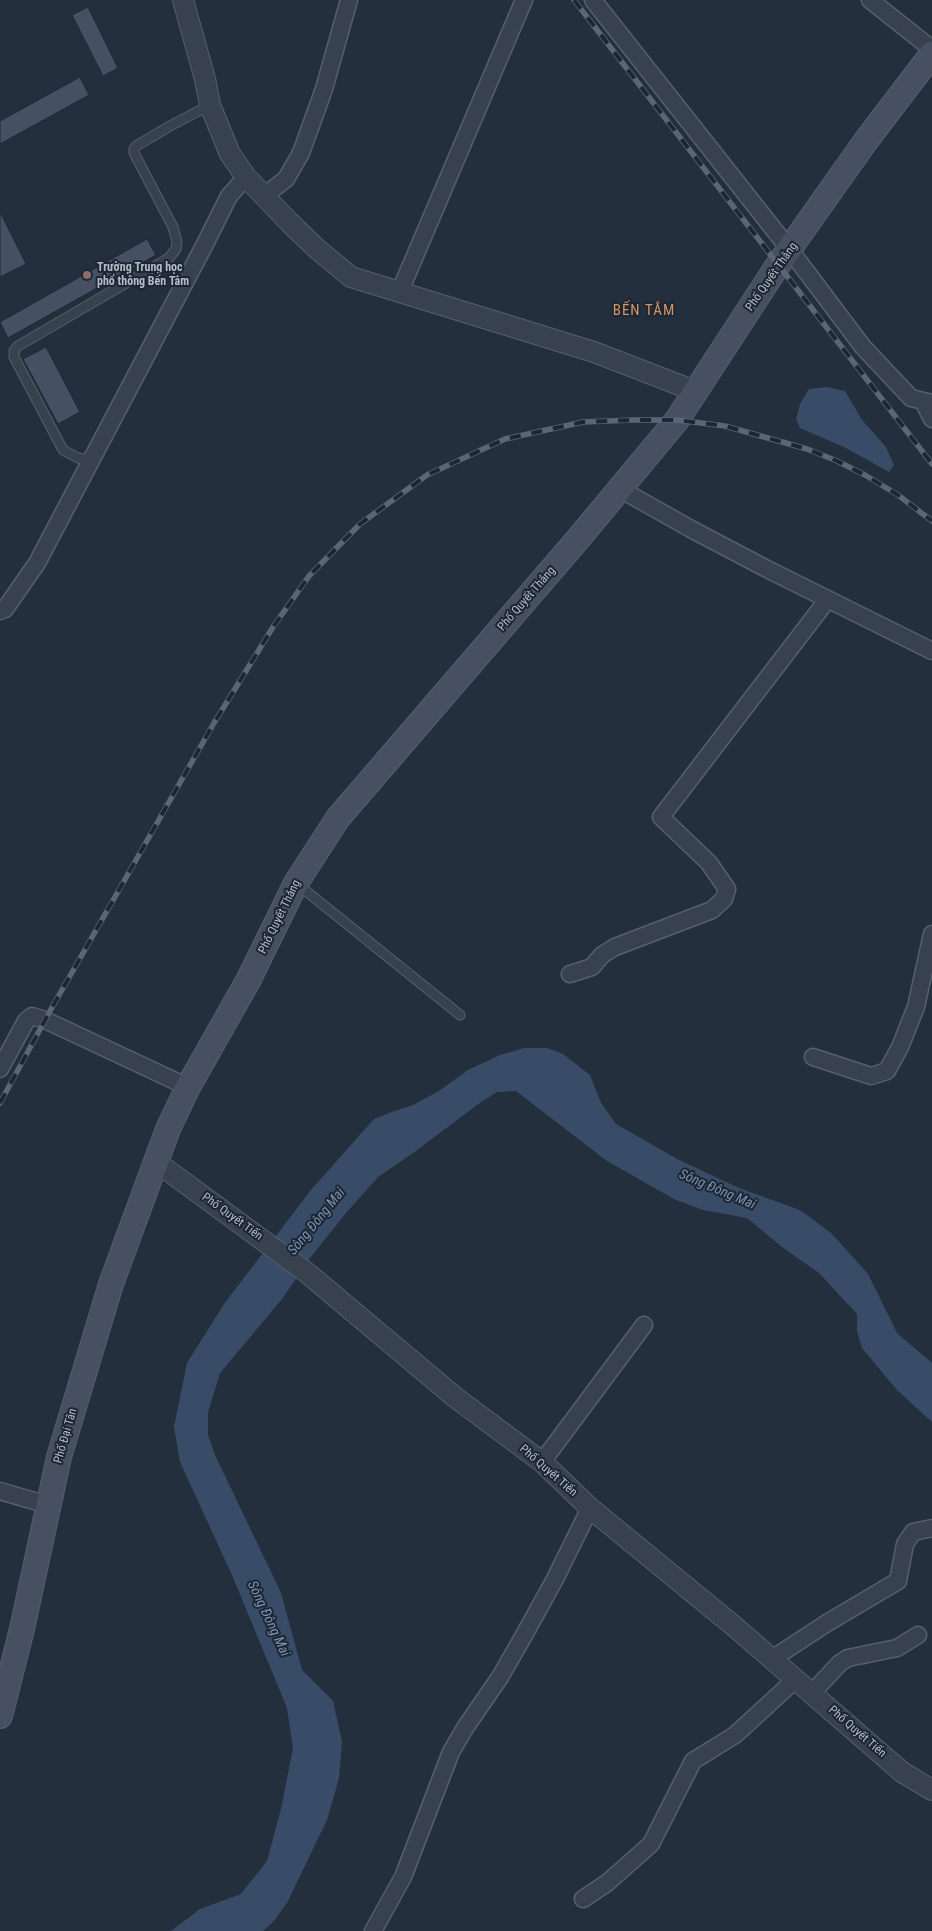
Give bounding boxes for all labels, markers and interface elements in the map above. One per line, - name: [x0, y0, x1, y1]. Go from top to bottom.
- street label: Phố Quyết Thắng: [743, 240, 801, 314]
- place label: Trường Trung học phổ thông Bến Tắm: [97, 261, 189, 289]
- marker: Trường Trung học phổ thông Bến Tắm: [81, 269, 93, 281]
- district label: BẾN TẮM: [612, 302, 676, 320]
- street label: Phố Quyết Thắng: [495, 564, 559, 634]
- street label: Phố Quyết Thắng: [256, 878, 304, 956]
- water label: Sông Đông Mai: [676, 1166, 758, 1214]
- water label: Sông Đông Mai: [285, 1185, 349, 1259]
- street label: Phố Quyết Tiến: [199, 1190, 265, 1244]
- street label: Phố Đại Tân: [51, 1407, 81, 1465]
- street label: Phố Quyết Tiến: [516, 1442, 580, 1500]
- water label: Sông Đông Mai: [243, 1579, 293, 1659]
- street label: Phố Quyết Tiến: [825, 1703, 889, 1761]

